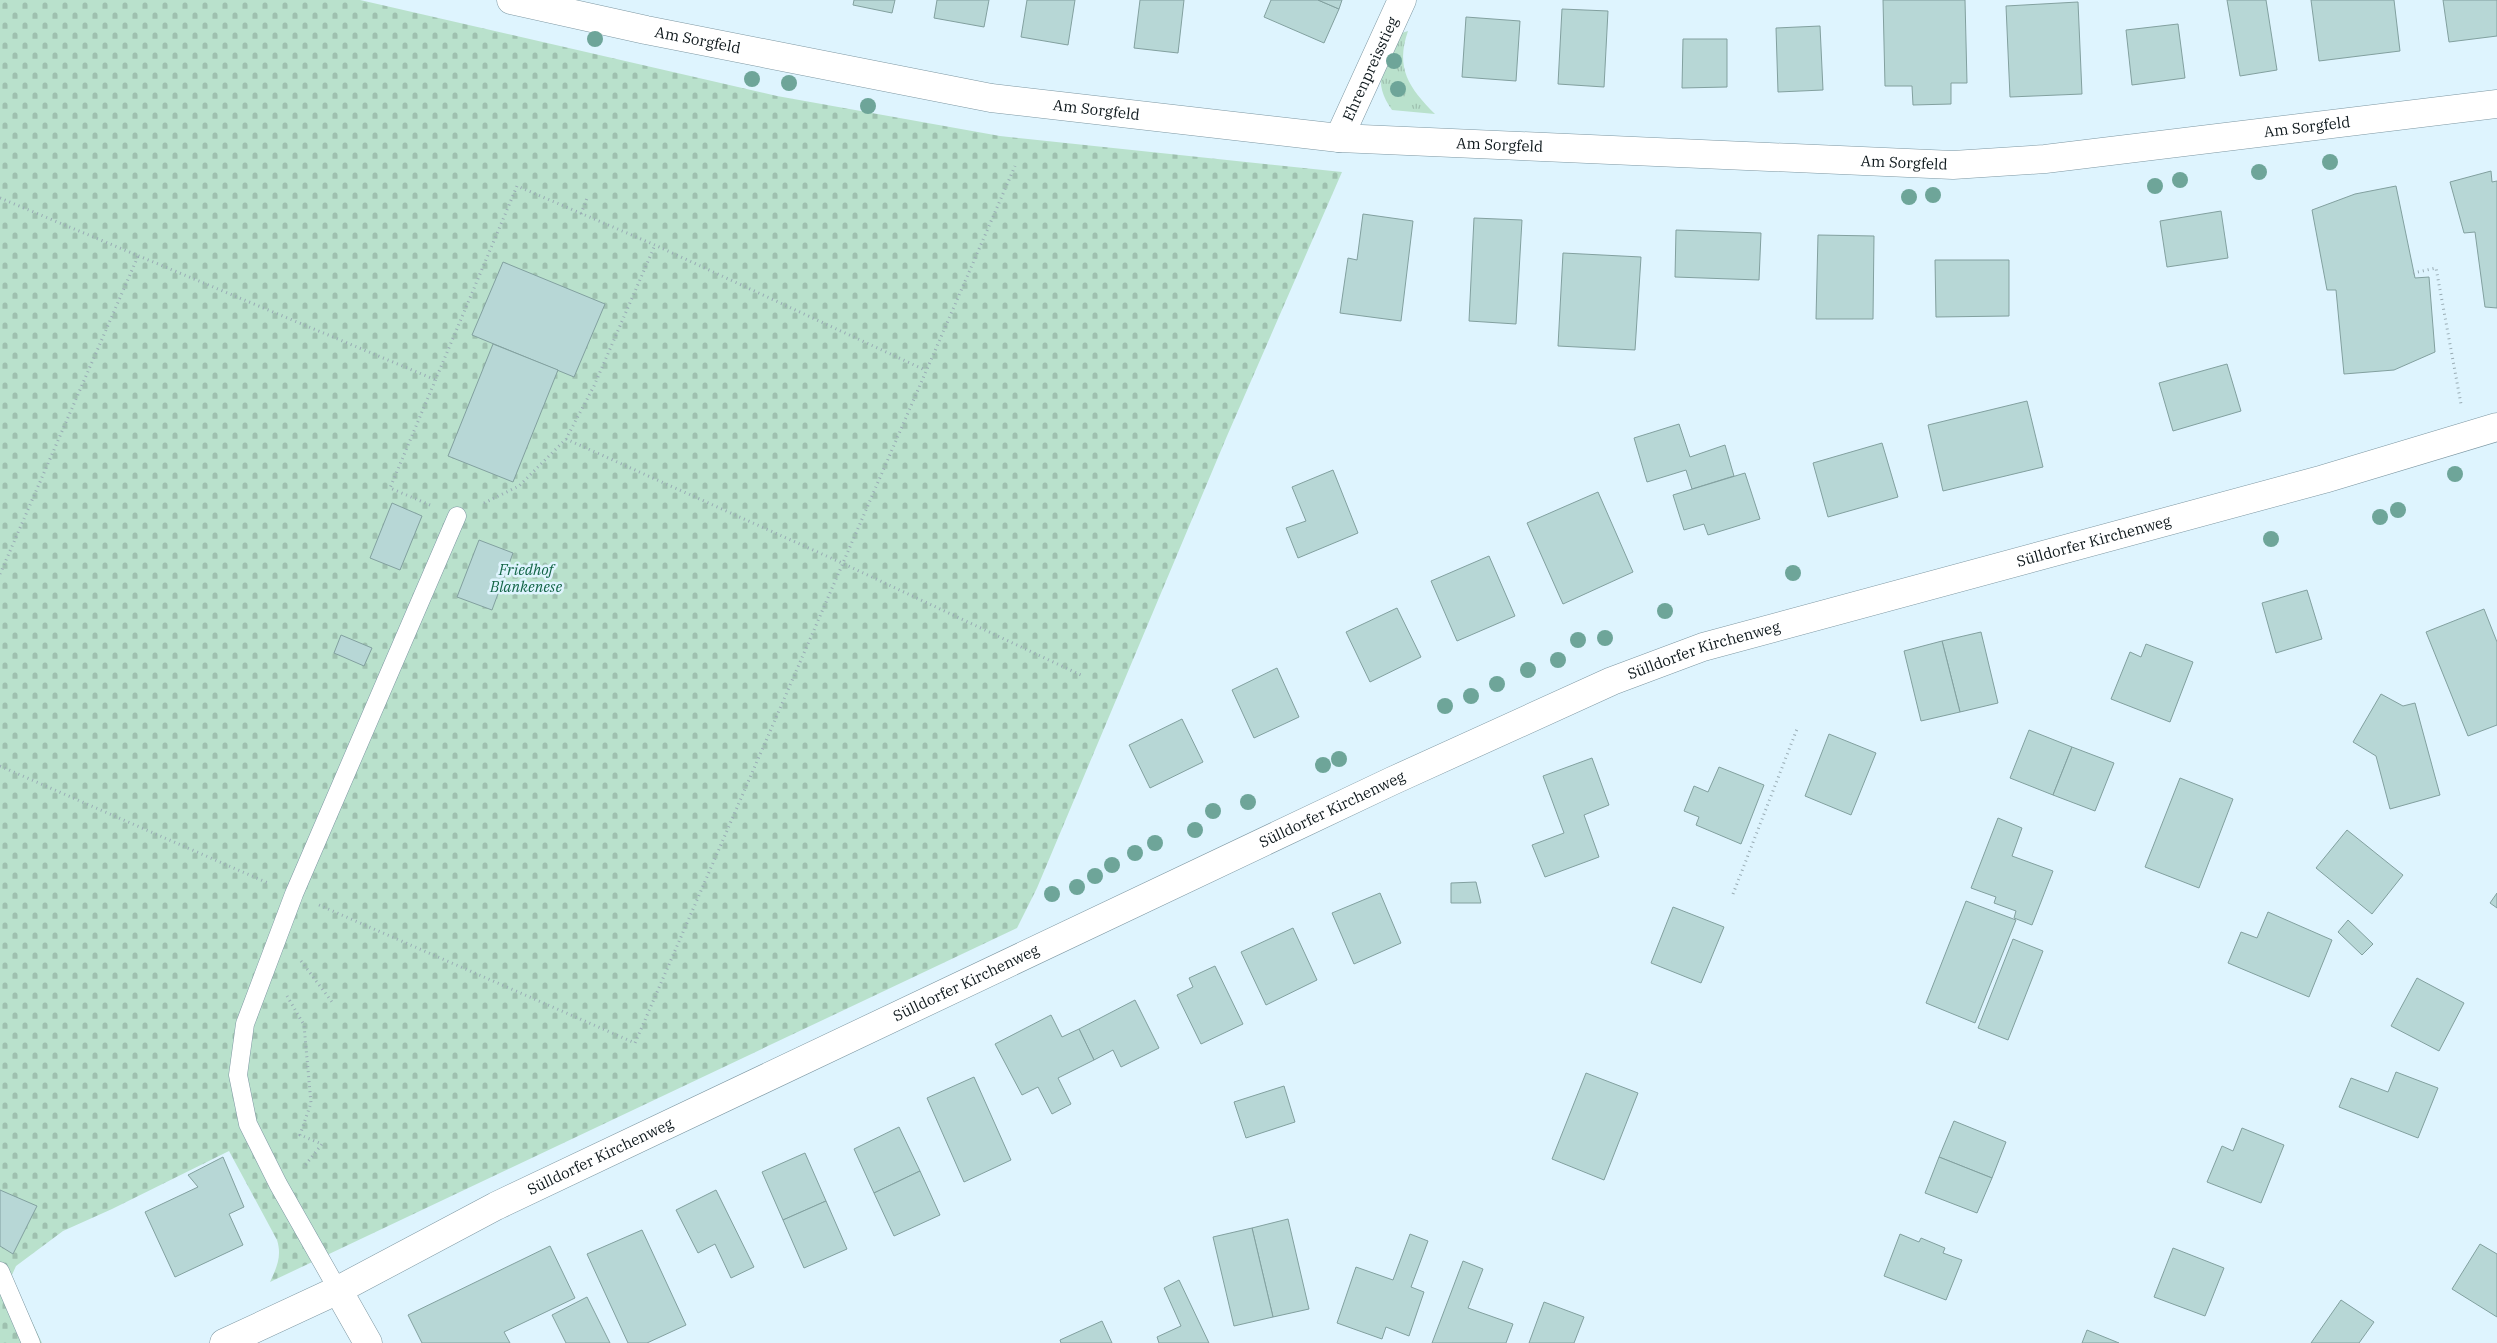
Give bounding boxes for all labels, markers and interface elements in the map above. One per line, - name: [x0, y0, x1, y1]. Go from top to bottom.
- street label: Ehrenpreisstieg: [1338, 13, 1402, 124]
- street label: Am Sorgfeld: [653, 22, 742, 57]
- street label: Am Sorgfeld: [1052, 95, 1141, 124]
- street label: Am Sorgfeld: [2263, 112, 2351, 141]
- street label: Am Sorgfeld: [1456, 133, 1543, 156]
- street label: Am Sorgfeld: [1860, 151, 1948, 174]
- street label: Sülldorfer Kirchenweg: [2014, 511, 2173, 571]
- park label: Friedhof Blankenese: [489, 560, 562, 596]
- street label: Sülldorfer Kirchenweg: [1625, 617, 1782, 683]
- street label: Sülldorfer Kirchenweg: [1256, 766, 1408, 852]
- street label: Sülldorfer Kirchenweg: [890, 940, 1042, 1025]
- street label: Sülldorfer Kirchenweg: [524, 1113, 676, 1199]

